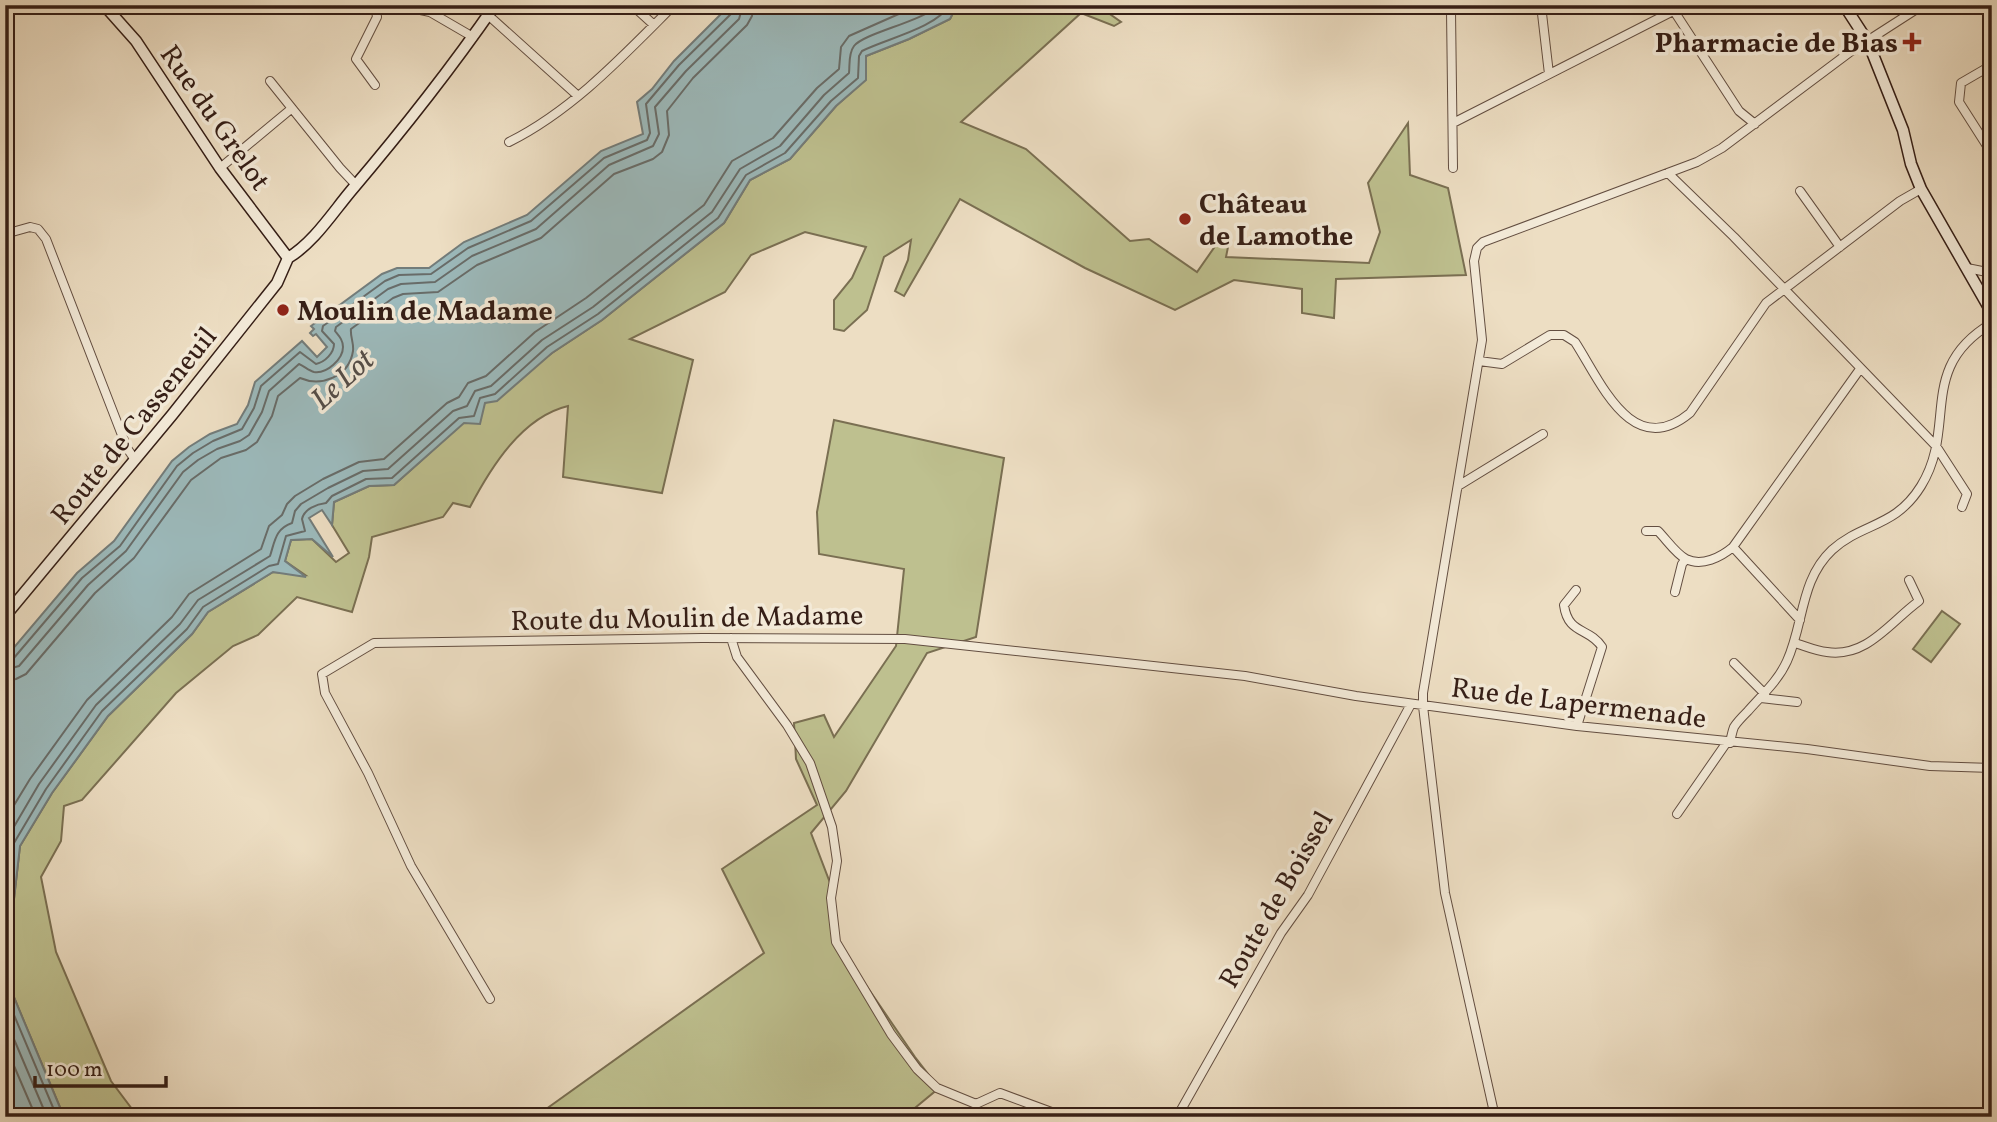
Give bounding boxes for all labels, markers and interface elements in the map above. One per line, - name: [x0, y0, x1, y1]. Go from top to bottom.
- place label: Pharmacie de Bias: [1655, 25, 1898, 64]
- marker: Pharmacie de Bias: [1904, 34, 1920, 50]
- street label: Rue du Grelot: [149, 38, 279, 199]
- place label: Château de Lamothe: [1199, 186, 1353, 257]
- marker: Château de Lamothe: [1177, 211, 1193, 227]
- place label: Moulin de Madame: [297, 293, 553, 332]
- marker: Moulin de Madame: [275, 302, 291, 318]
- street label: Route de Casseneuil: [43, 319, 227, 534]
- water label: Le Lot: [302, 340, 385, 420]
- street label: Route du Moulin de Madame: [510, 597, 864, 642]
- street label: Rue de Lapermenade: [1449, 669, 1709, 739]
- street label: Route de Boissel: [1211, 804, 1344, 996]
- scale bar: [35, 1045, 166, 1089]
- text: 100 m: [46, 1056, 103, 1085]

